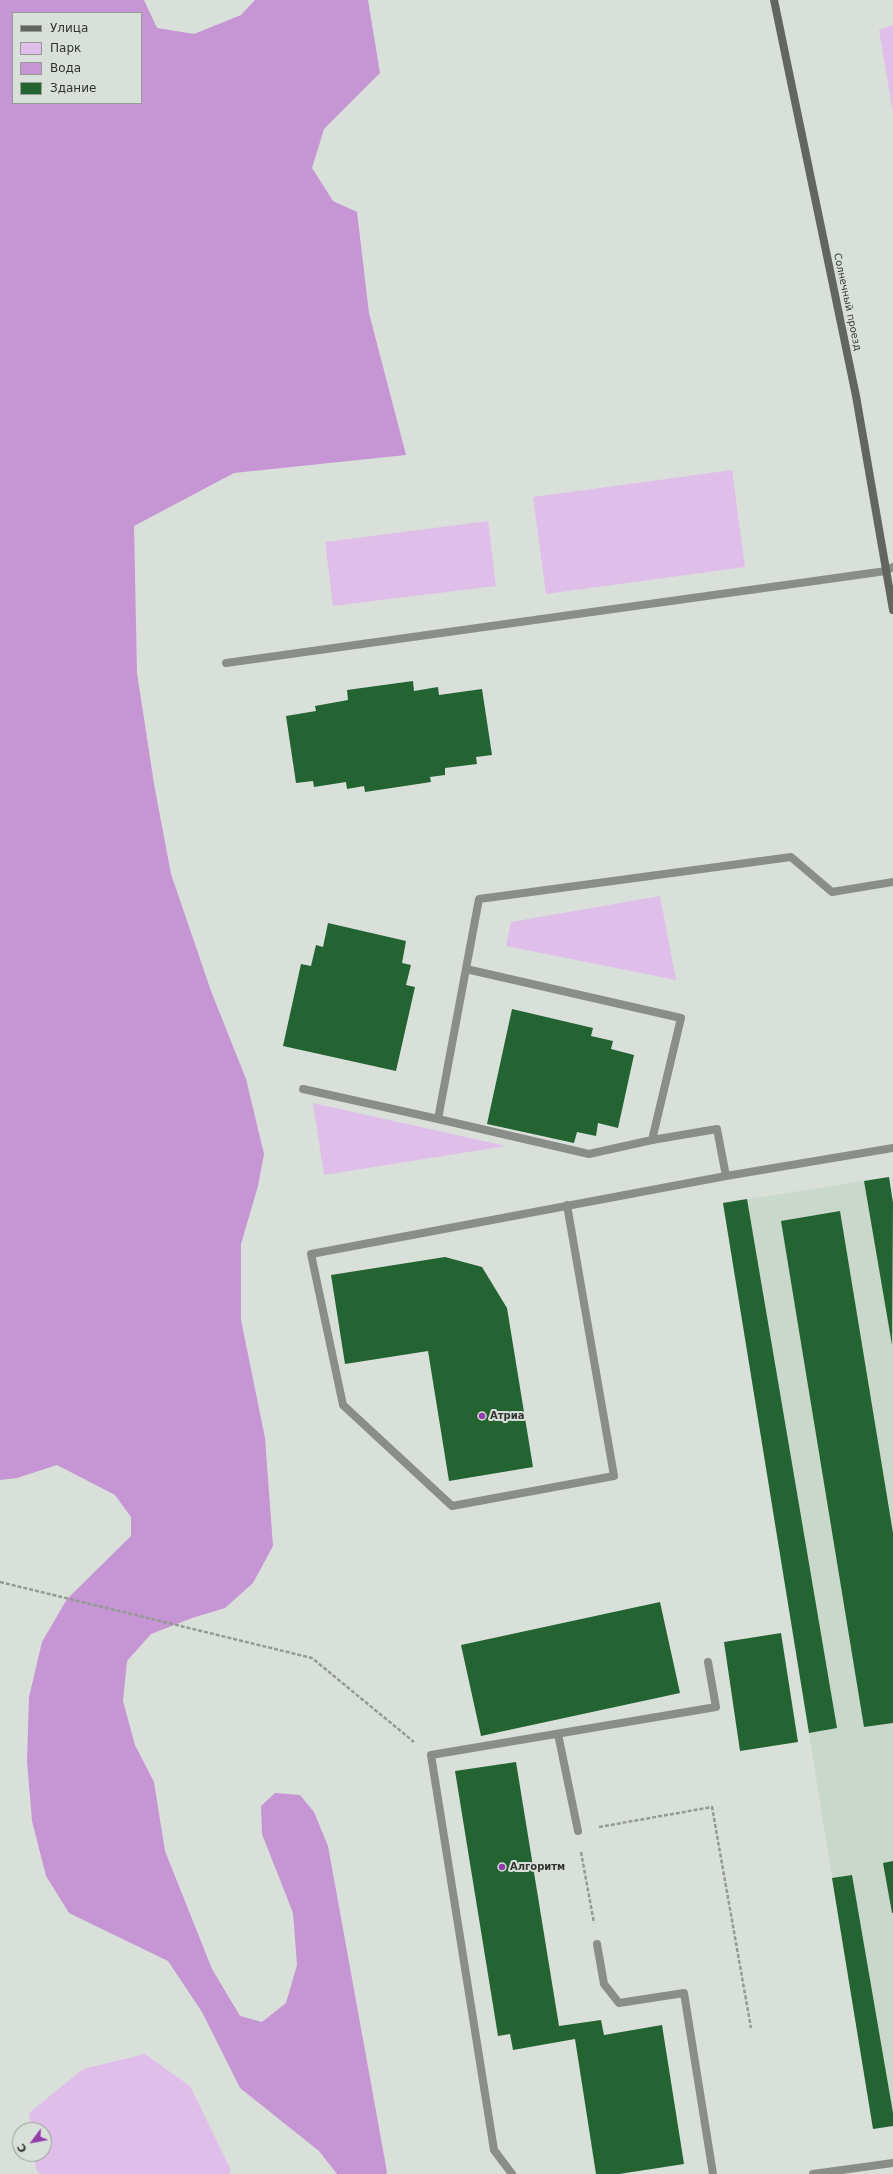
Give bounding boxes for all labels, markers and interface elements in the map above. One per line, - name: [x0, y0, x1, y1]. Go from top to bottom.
- legend: [12, 12, 142, 104]
- text: Улица: [50, 21, 88, 35]
- text: Парк: [50, 41, 81, 55]
- text: Вода: [50, 61, 81, 75]
- text: Здание: [50, 81, 96, 95]
- street label: Солнечный проезд: [831, 252, 863, 352]
- place label: Атриа: [490, 1410, 524, 1422]
- marker: Атриа: [477, 1411, 487, 1421]
- place label: Алгоритм: [510, 1861, 565, 1873]
- marker: Алгоритм: [497, 1862, 507, 1872]
- north arrow: [12, 2122, 52, 2162]
- text: С: [15, 2141, 30, 2155]

